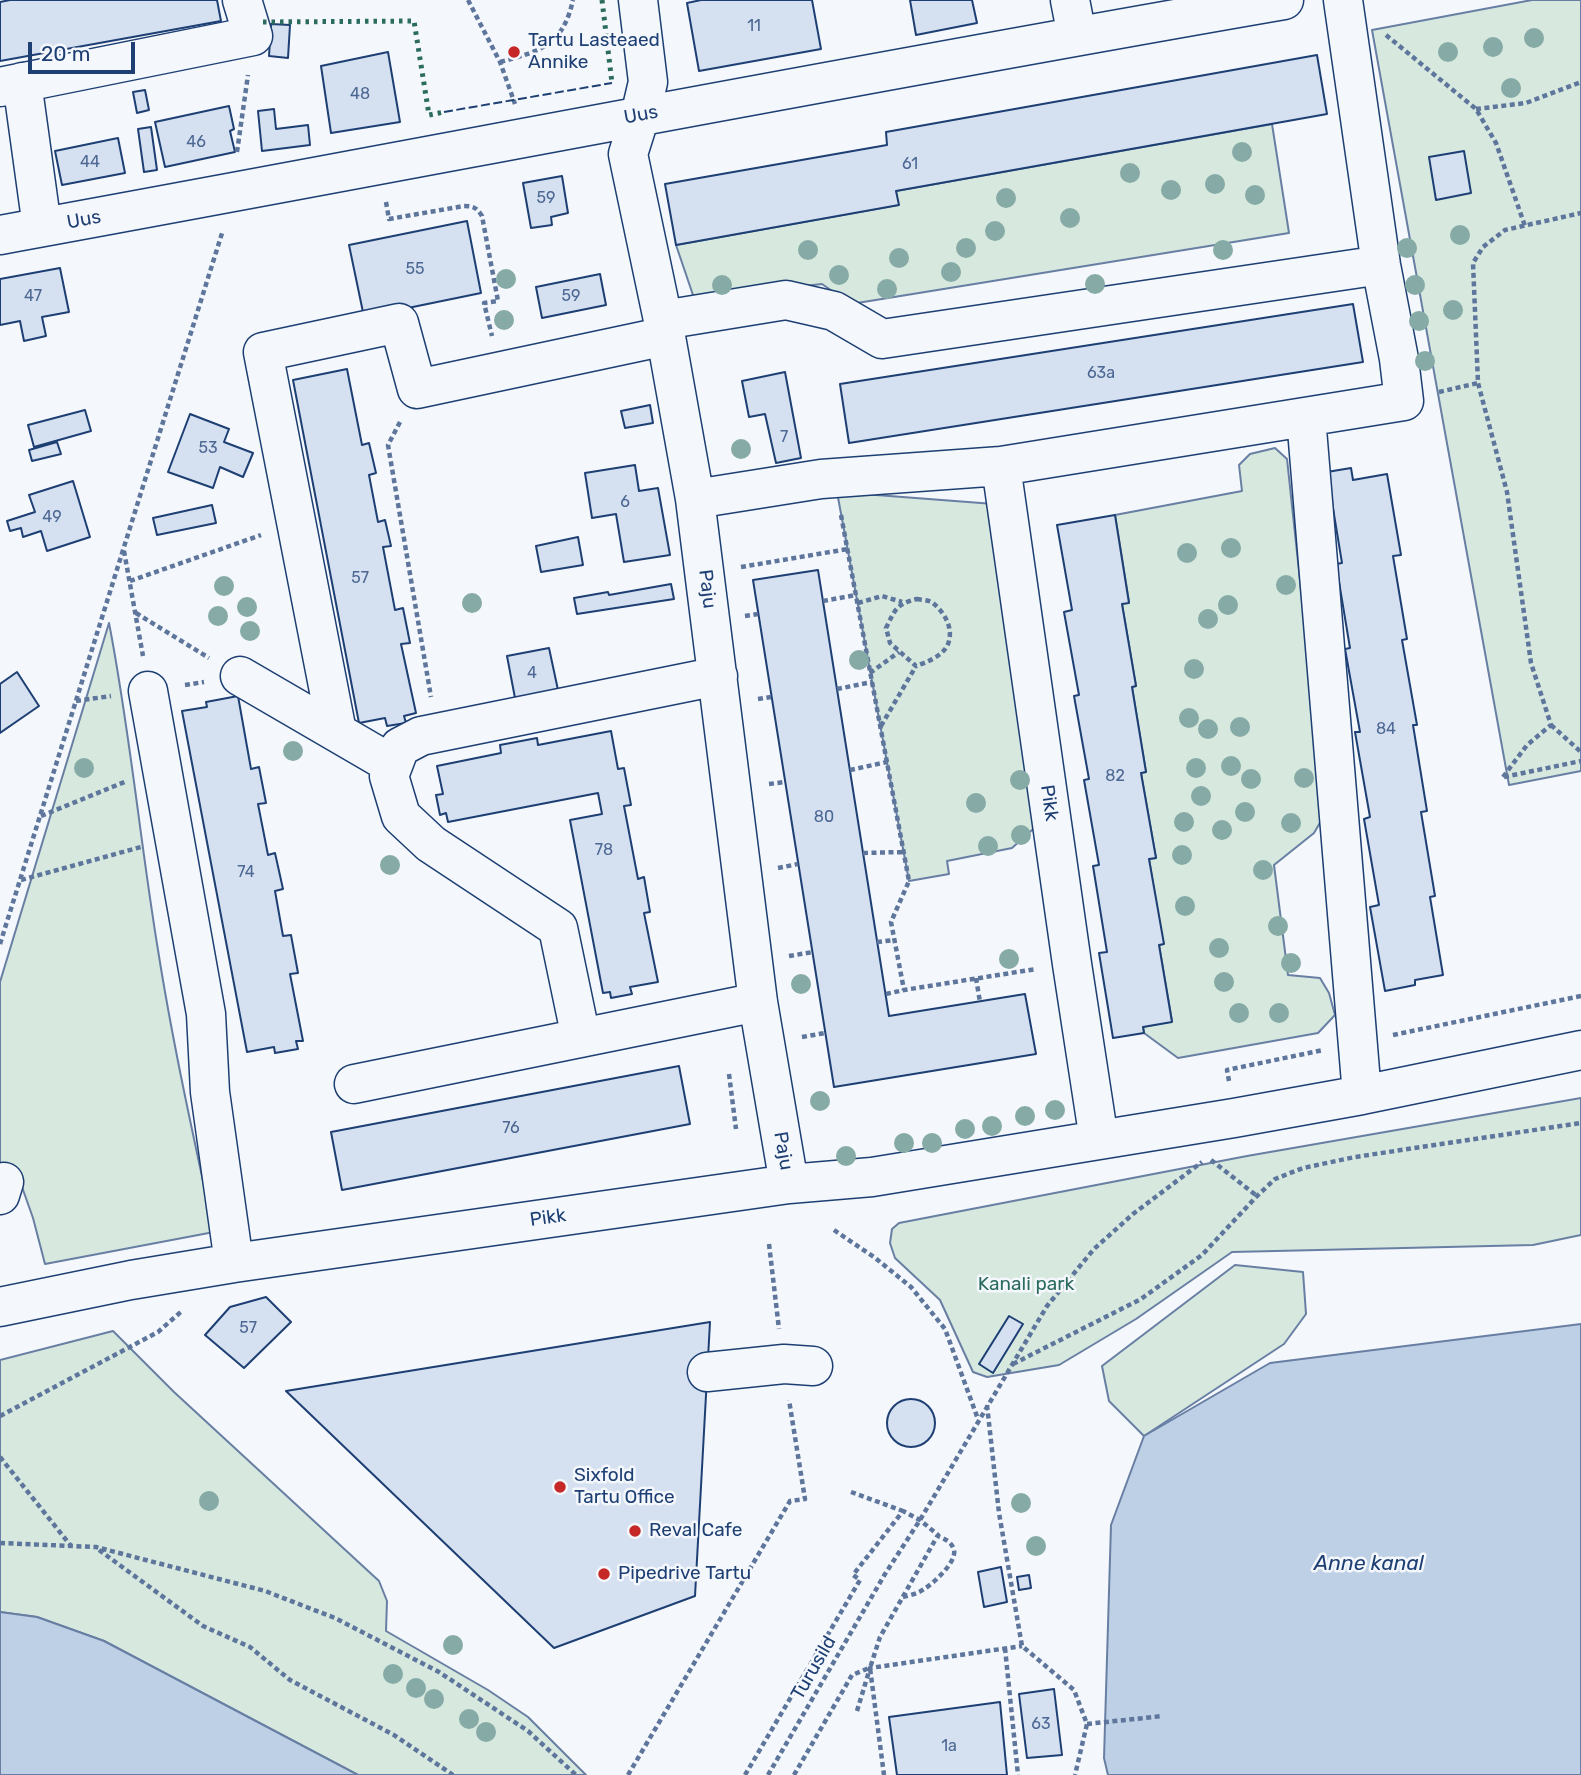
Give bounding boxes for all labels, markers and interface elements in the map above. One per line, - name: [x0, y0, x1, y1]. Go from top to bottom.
- house number: 11: [747, 16, 761, 36]
- scale bar: [32, 28, 138, 72]
- place label: Tartu Lasteaed Annike: [528, 30, 660, 74]
- text: 20 m: [41, 41, 90, 66]
- marker: Tartu Lasteaed Annike: [506, 44, 522, 60]
- house number: 48: [350, 84, 370, 104]
- street label: Uus: [622, 101, 660, 129]
- house number: 46: [186, 132, 206, 152]
- house number: 44: [80, 152, 100, 172]
- house number: 61: [902, 154, 918, 174]
- house number: 59: [537, 188, 555, 208]
- street label: Uus: [65, 206, 103, 234]
- house number: 55: [405, 259, 425, 279]
- house number: 47: [24, 286, 42, 306]
- house number: 59: [562, 286, 580, 306]
- house number: 63a: [1087, 363, 1115, 383]
- house number: 7: [780, 427, 788, 447]
- house number: 53: [198, 438, 218, 458]
- house number: 6: [620, 492, 630, 512]
- house number: 49: [42, 507, 62, 527]
- house number: 57: [351, 568, 369, 588]
- street label: Paju: [693, 568, 721, 610]
- house number: 4: [527, 663, 537, 683]
- house number: 84: [1376, 719, 1396, 739]
- house number: 82: [1105, 766, 1125, 786]
- street label: Pikk: [1035, 783, 1063, 823]
- house number: 80: [814, 807, 834, 827]
- house number: 78: [595, 840, 613, 860]
- house number: 74: [237, 862, 255, 882]
- house number: 76: [502, 1118, 520, 1138]
- street label: Paju: [768, 1130, 798, 1172]
- street label: Pikk: [528, 1204, 568, 1232]
- park label: Kanali park: [978, 1274, 1074, 1296]
- house number: 57: [239, 1318, 257, 1338]
- place label: Sixfold Tartu Office: [574, 1465, 675, 1509]
- marker: Sixfold Tartu Office: [552, 1479, 568, 1495]
- place label: Reval Cafe: [649, 1520, 742, 1542]
- marker: Reval Cafe: [627, 1523, 643, 1539]
- water label: Anne kanal: [1314, 1551, 1424, 1577]
- place label: Pipedrive Tartu: [618, 1563, 751, 1585]
- marker: Pipedrive Tartu: [596, 1566, 612, 1582]
- street label: Turusild: [787, 1632, 841, 1704]
- house number: 63: [1031, 1714, 1051, 1734]
- house number: 1a: [941, 1736, 957, 1756]

